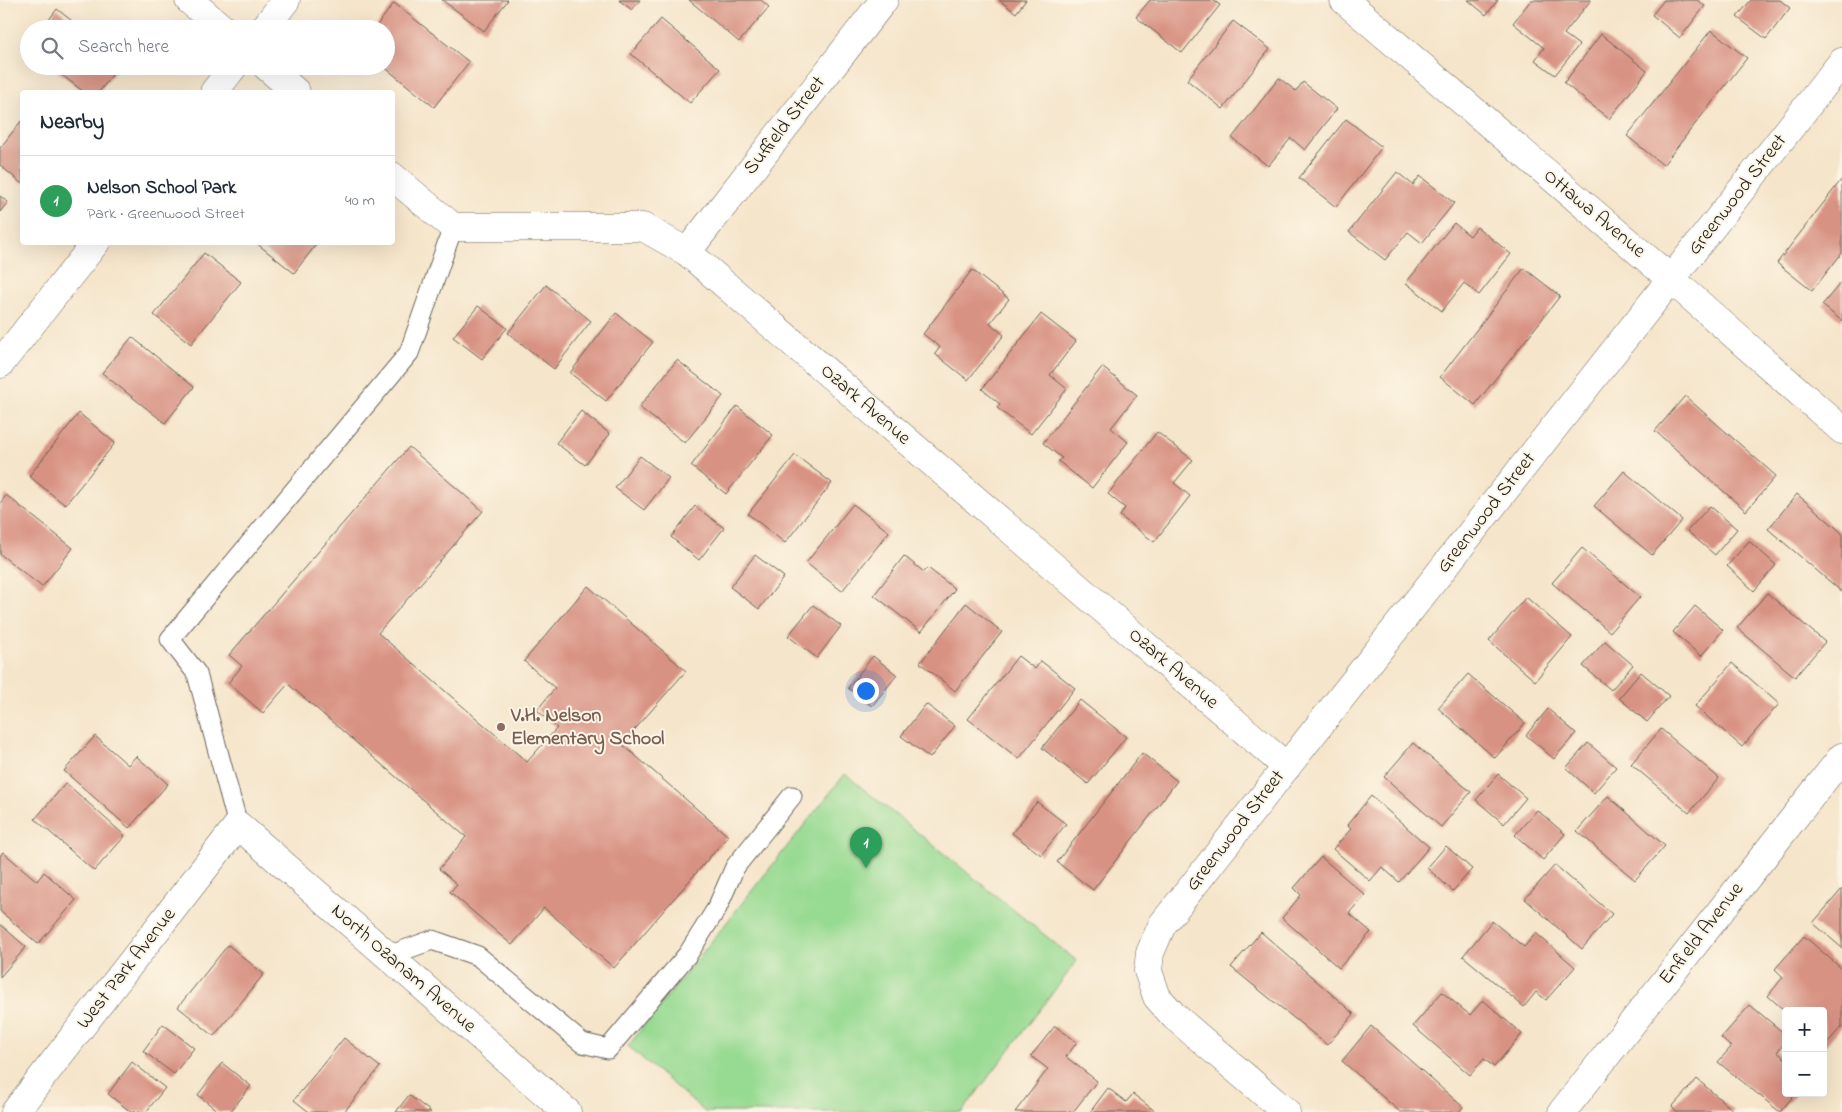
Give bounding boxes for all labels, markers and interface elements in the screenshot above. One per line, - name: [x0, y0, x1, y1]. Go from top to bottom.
- search box: [20, 20, 395, 75]
- icon: search: [38, 34, 66, 62]
- text: Search here: [78, 34, 169, 61]
- street label: Suffield Street: [737, 70, 833, 182]
- text: Nearby: [40, 108, 104, 138]
- street label: Greenwood Street: [1681, 128, 1795, 262]
- street label: Ottawa Avenue: [1536, 162, 1652, 266]
- text: Nelson School Park: [87, 175, 236, 202]
- text: 1: [53, 189, 59, 213]
- text: 40 m: [345, 189, 375, 213]
- text: Park · Greenwood Street: [87, 202, 245, 226]
- street label: Ozark Avenue: [813, 357, 917, 453]
- street label: Greenwood Street: [1430, 446, 1544, 580]
- street label: Ozark Avenue: [1121, 621, 1225, 717]
- your location: [853, 678, 879, 704]
- place label: V.H. Nelson Elementary School: [510, 702, 664, 755]
- marker: V.H. Nelson Elementary School: [495, 721, 507, 733]
- street label: Greenwood Street: [1179, 764, 1293, 898]
- pin: 1: [850, 827, 882, 868]
- street label: Enfield Avenue: [1653, 876, 1751, 991]
- street label: North Ozanam Avenue: [324, 897, 482, 1041]
- street label: West Park Avenue: [70, 902, 184, 1036]
- map controls: [1782, 1007, 1827, 1097]
- button: +: [1782, 1007, 1827, 1052]
- button: −: [1782, 1052, 1827, 1097]

